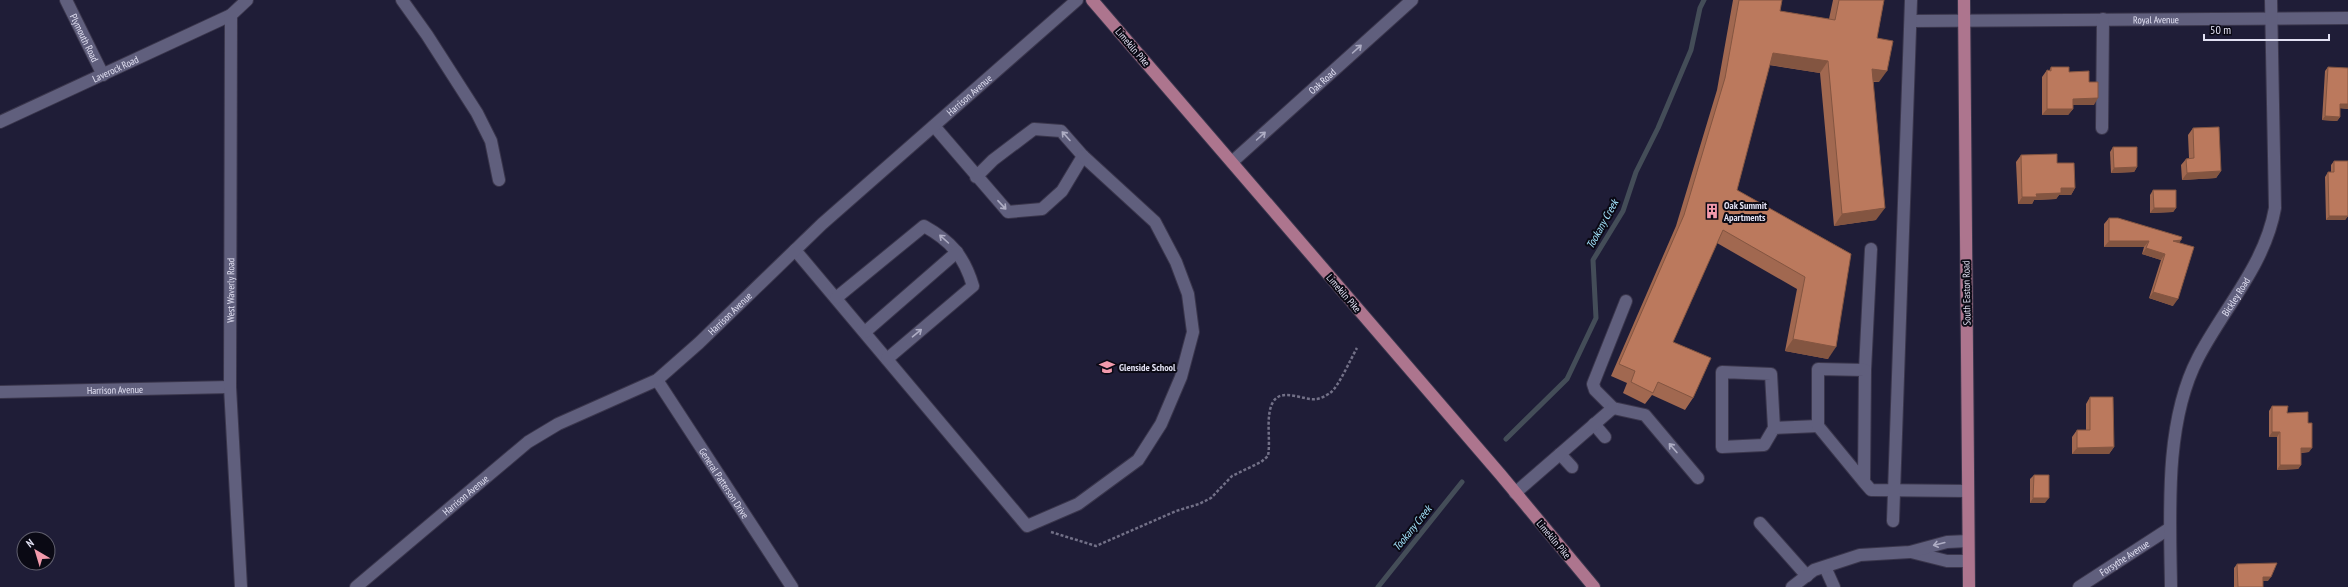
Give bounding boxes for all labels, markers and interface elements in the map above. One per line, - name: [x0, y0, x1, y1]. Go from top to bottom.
- street label: Plymouth Road: [67, 12, 102, 64]
- street label: Royal Avenue: [2133, 13, 2179, 26]
- scale bar: [2204, 16, 2329, 42]
- text: 50 m: [2210, 22, 2231, 37]
- street label: Limekiln Pike: [1112, 26, 1153, 69]
- one-way arrow: [1352, 45, 1362, 54]
- street label: Laverock Road: [90, 53, 141, 85]
- street label: Oak Road: [1306, 66, 1339, 97]
- street label: Harrison Avenue: [944, 72, 995, 119]
- one-way arrow: [1062, 132, 1071, 142]
- one-way arrow: [1255, 132, 1265, 141]
- water label: Tookany Creek: [1583, 195, 1622, 251]
- place label: Oak Summit Apartments: [1723, 199, 1767, 224]
- one-way arrow: [998, 200, 1007, 211]
- building icon: Oak Summit Apartments: [1703, 202, 1721, 220]
- one-way arrow: [939, 234, 949, 244]
- street label: West Waverly Road: [224, 258, 237, 323]
- street label: South Easton Road: [1959, 261, 1974, 325]
- street label: Limekiln Pike: [1323, 272, 1364, 315]
- street label: Bickley Road: [2219, 275, 2253, 319]
- street label: Harrison Avenue: [705, 289, 755, 338]
- one-way arrow: [912, 329, 922, 338]
- school or university icon: Glenside School: [1098, 358, 1116, 376]
- place label: Glenside School: [1119, 361, 1176, 374]
- street label: Harrison Avenue: [87, 383, 143, 397]
- one-way arrow: [1668, 443, 1677, 453]
- street label: General Patterson Drive: [696, 445, 752, 521]
- street label: Harrison Avenue: [440, 472, 491, 518]
- water label: Tookany Creek: [1390, 501, 1436, 553]
- street label: Limekiln Pike: [1534, 517, 1574, 561]
- north arrow: [16, 531, 56, 571]
- text: N: [23, 536, 37, 550]
- street label: Forsythe Avenue: [2097, 537, 2152, 579]
- one-way arrow: [1932, 541, 1945, 548]

